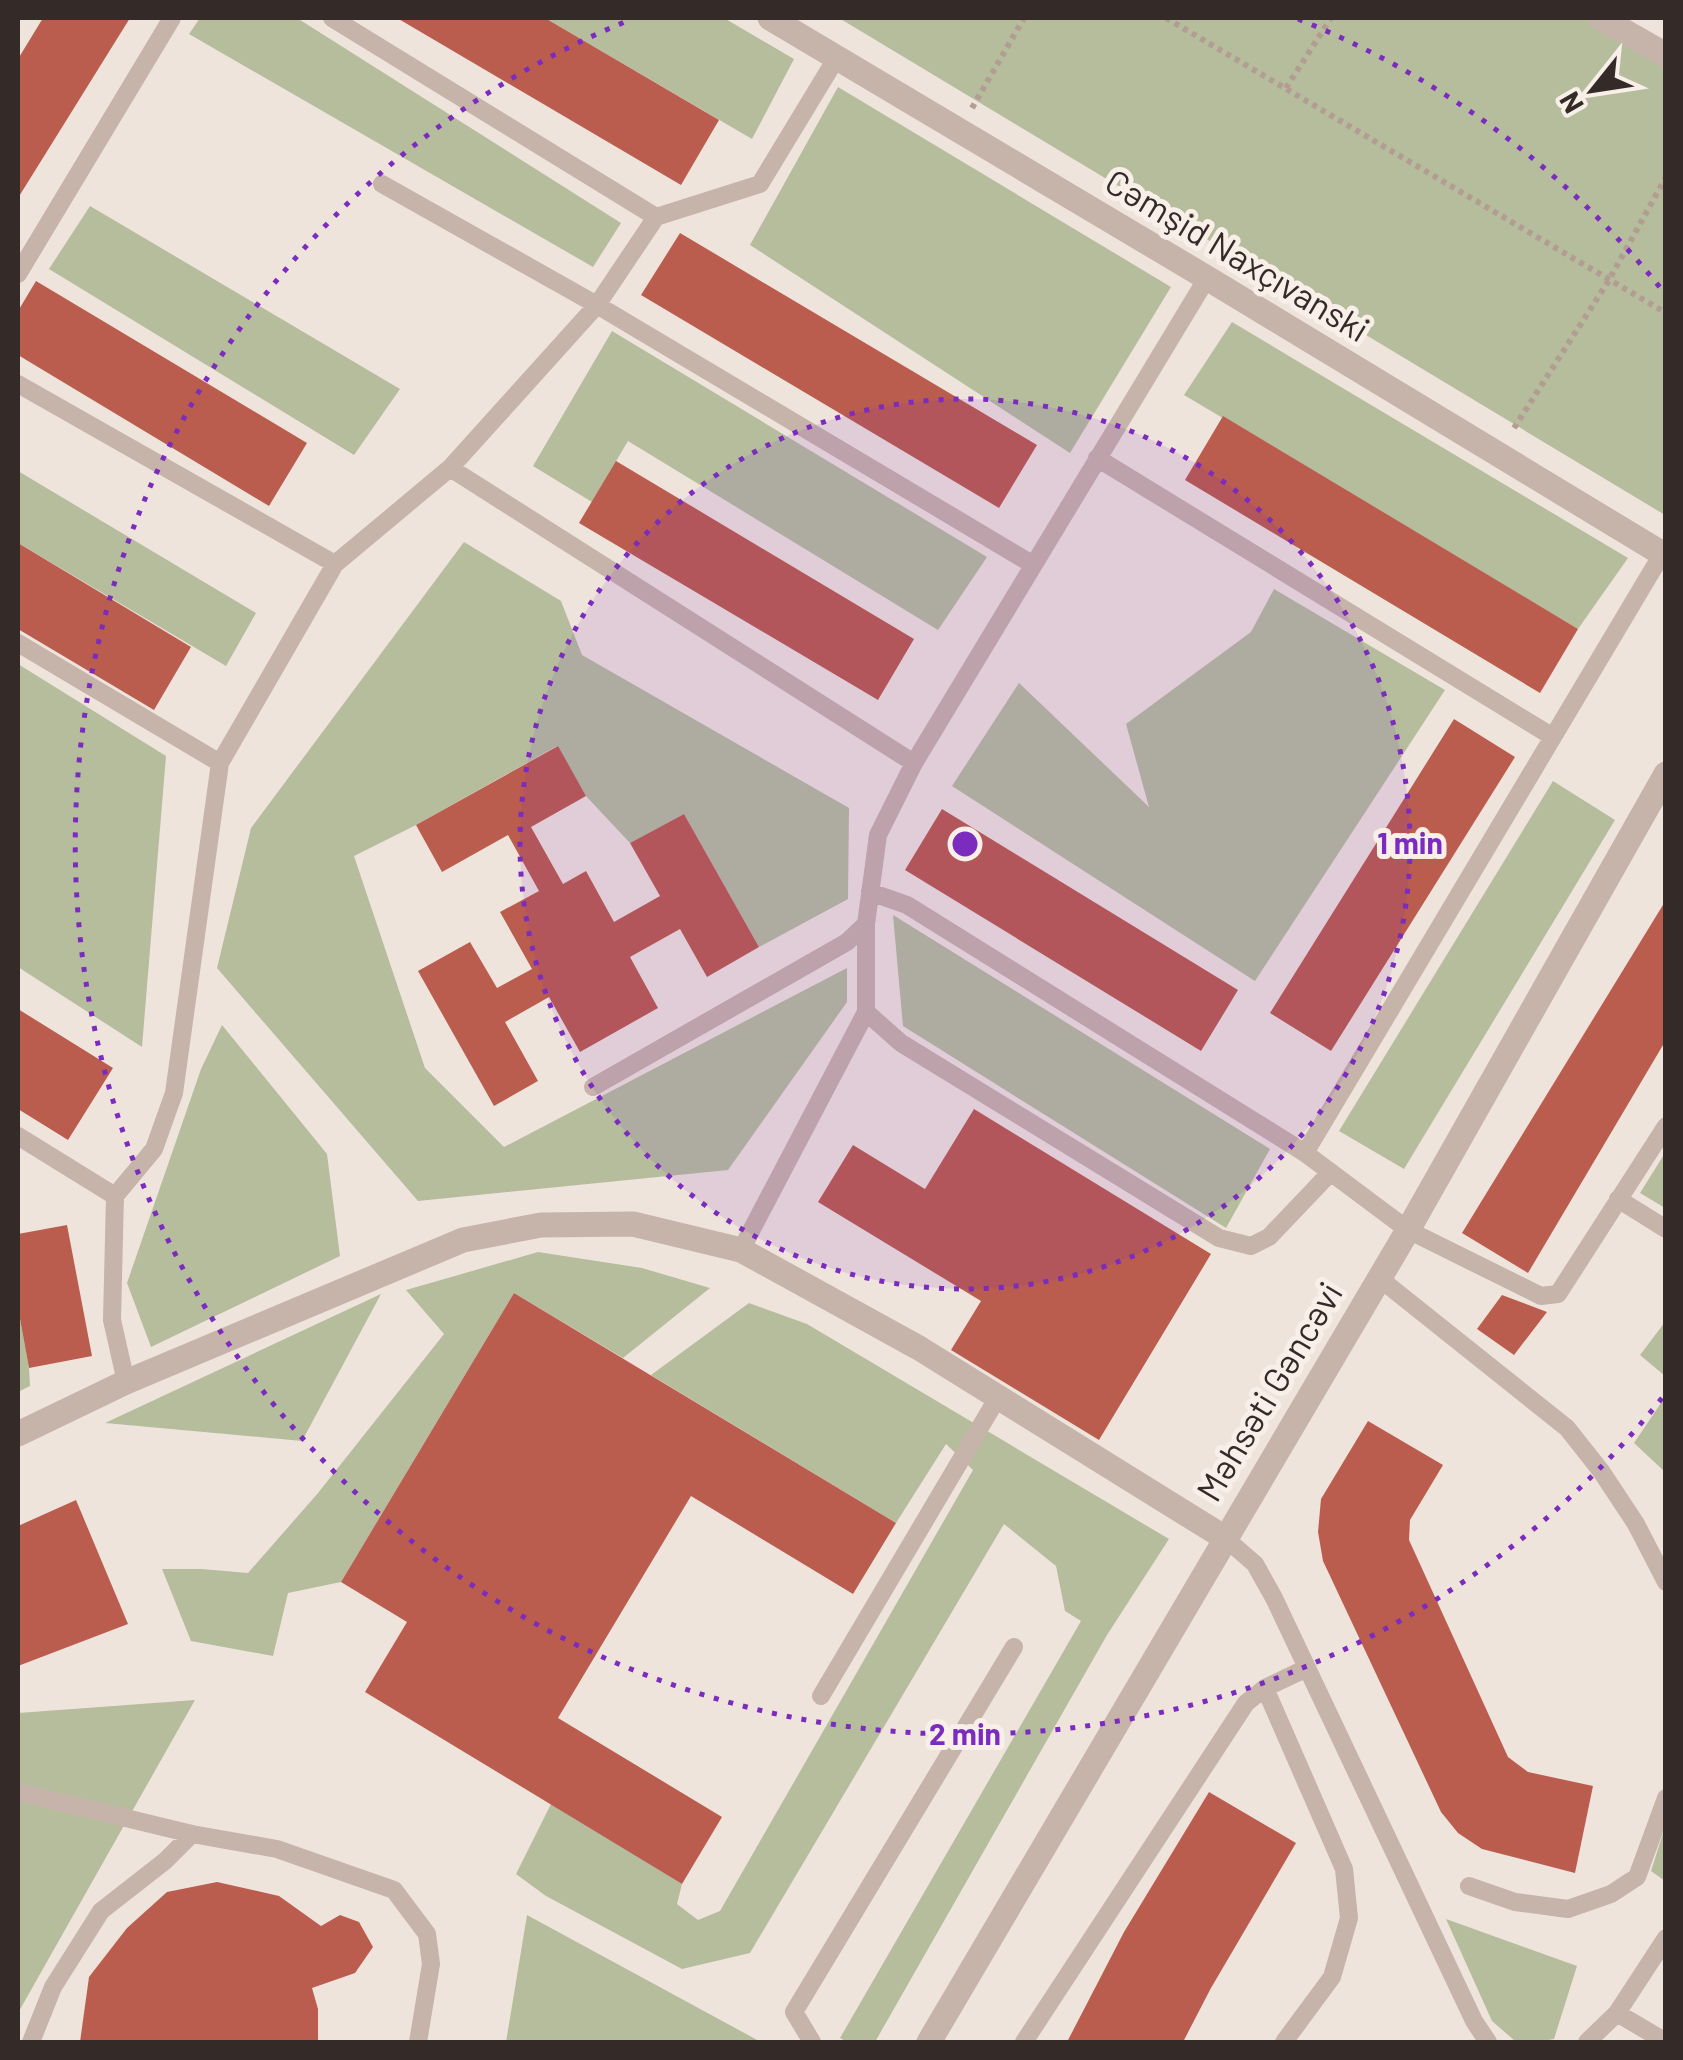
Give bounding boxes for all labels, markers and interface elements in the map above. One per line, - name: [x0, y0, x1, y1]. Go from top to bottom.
- north arrow: [1543, 40, 1643, 140]
- text: N: [1551, 86, 1590, 120]
- street label: Cəmşid Naxçıvanski: [1099, 159, 1378, 350]
- text: 1 min: [1377, 824, 1443, 860]
- centre of rings: [947, 826, 983, 862]
- street label: Məhsəti Gəncəvi: [1186, 1274, 1350, 1508]
- text: 2 min: [929, 1715, 1001, 1751]

